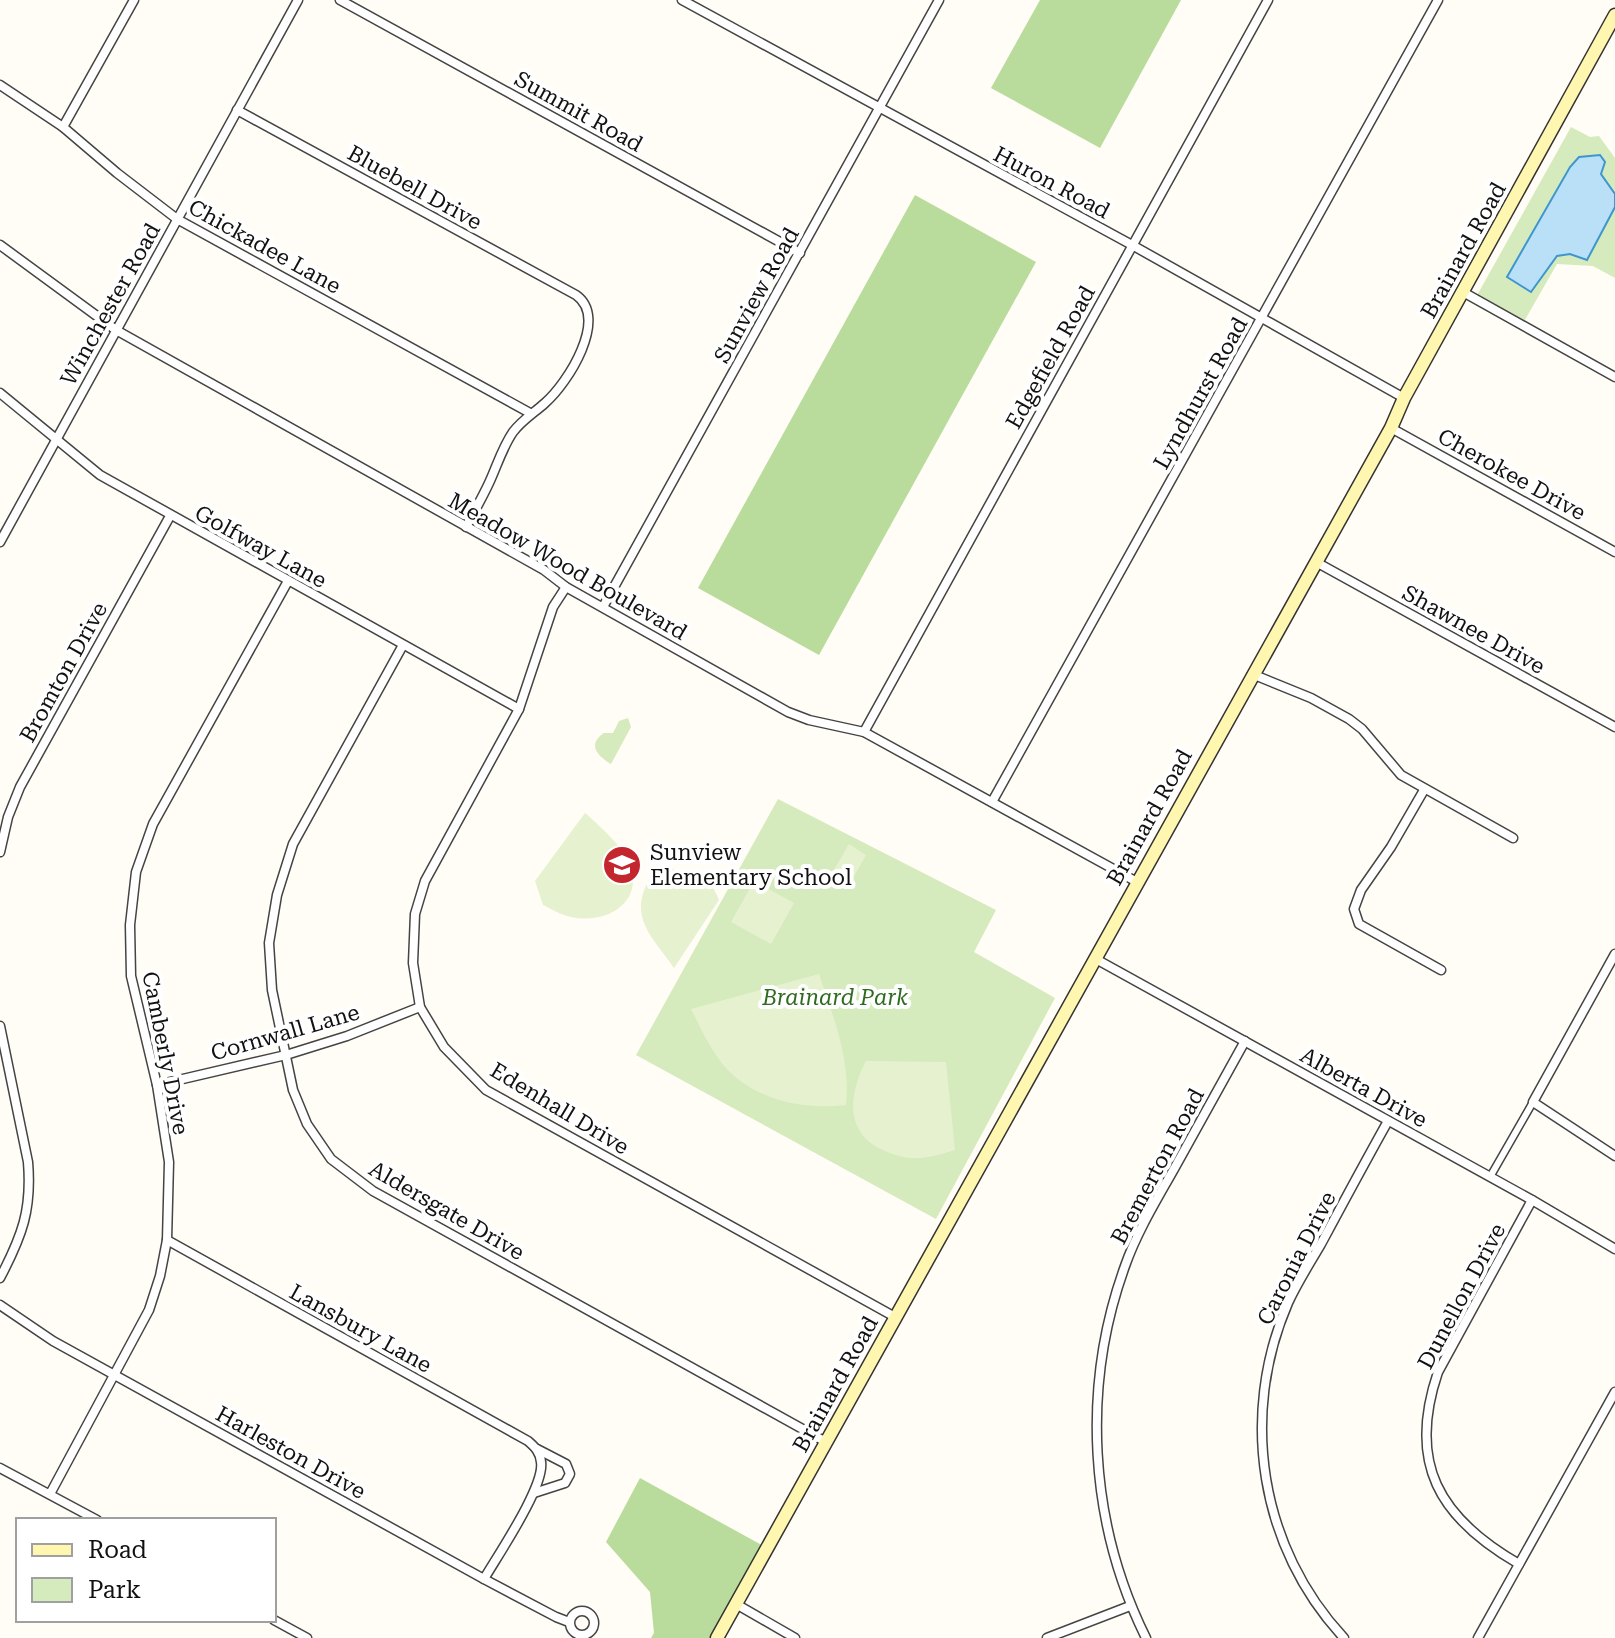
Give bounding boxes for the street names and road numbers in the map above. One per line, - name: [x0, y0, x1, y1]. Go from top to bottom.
- street label: Summit Road: [510, 66, 647, 157]
- street label: Bluebell Drive: [343, 140, 486, 235]
- street label: Huron Road: [989, 141, 1114, 224]
- street label: Brainard Road: [1416, 178, 1511, 322]
- street label: Chickadee Lane: [184, 194, 345, 299]
- street label: Winchester Road: [56, 219, 165, 390]
- street label: Sunview Road: [709, 223, 804, 367]
- street label: Edgefield Road: [1001, 281, 1100, 433]
- street label: Lyndhurst Road: [1148, 313, 1252, 473]
- street label: Cherokee Drive: [1434, 424, 1590, 525]
- street label: Meadow Wood Boulevard: [444, 488, 691, 645]
- street label: Golfway Lane: [190, 500, 331, 593]
- street label: Shawnee Drive: [1398, 580, 1549, 679]
- street label: Bromton Drive: [15, 598, 112, 746]
- street label: Brainard Road: [1102, 745, 1197, 889]
- street label: Camberly Drive: [137, 969, 194, 1137]
- street label: Cornwall Lane: [208, 999, 362, 1066]
- street label: Alberta Drive: [1296, 1042, 1432, 1133]
- street label: Edenhall Drive: [486, 1057, 633, 1160]
- street label: Bremerton Road: [1106, 1084, 1209, 1248]
- street label: Aldersgate Drive: [365, 1156, 529, 1265]
- street label: Caronia Drive: [1252, 1187, 1341, 1329]
- street label: Dunellon Drive: [1413, 1219, 1510, 1373]
- street label: Lansbury Lane: [285, 1279, 436, 1378]
- street label: Brainard Road: [788, 1312, 883, 1456]
- street label: Harleston Drive: [212, 1401, 370, 1504]

